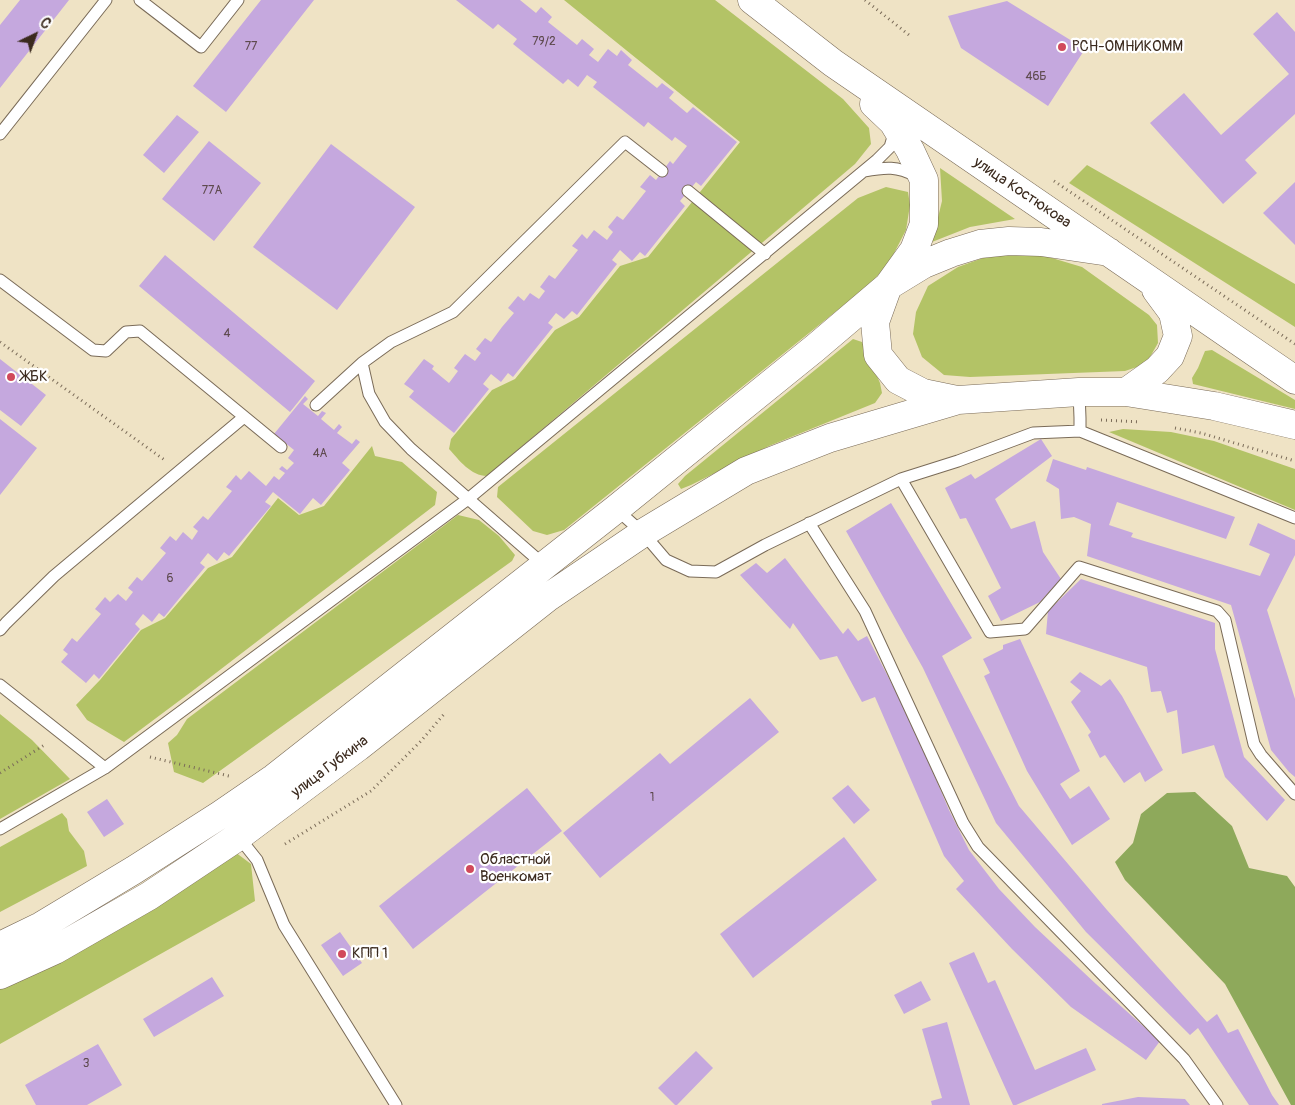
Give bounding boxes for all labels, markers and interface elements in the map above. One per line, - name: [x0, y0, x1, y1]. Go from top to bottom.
- north arrow: [10, 10, 60, 60]
- text: С: [36, 14, 54, 33]
- house number: 79/2: [532, 35, 556, 49]
- place label: РСН-ОМНИКОММ: [1072, 38, 1183, 56]
- house number: 77: [245, 40, 257, 54]
- marker: РСН-ОМНИКОММ: [1056, 41, 1068, 53]
- house number: 46Б: [1025, 70, 1047, 84]
- street label: улица Костюкова: [970, 154, 1074, 232]
- house number: 77А: [202, 184, 222, 198]
- house number: 4: [224, 327, 230, 341]
- place label: ЖБК: [21, 368, 48, 386]
- marker: ЖБК: [5, 371, 17, 383]
- house number: 4А: [313, 447, 327, 461]
- house number: 6: [167, 572, 173, 586]
- street label: улица Губкина: [288, 732, 372, 802]
- house number: 1: [650, 791, 654, 805]
- place label: Областной Военкомат: [480, 851, 552, 886]
- marker: Областной Военкомат: [464, 863, 476, 875]
- place label: КПП 1: [352, 945, 388, 963]
- marker: КПП 1: [336, 948, 348, 960]
- house number: 3: [83, 1057, 89, 1071]

